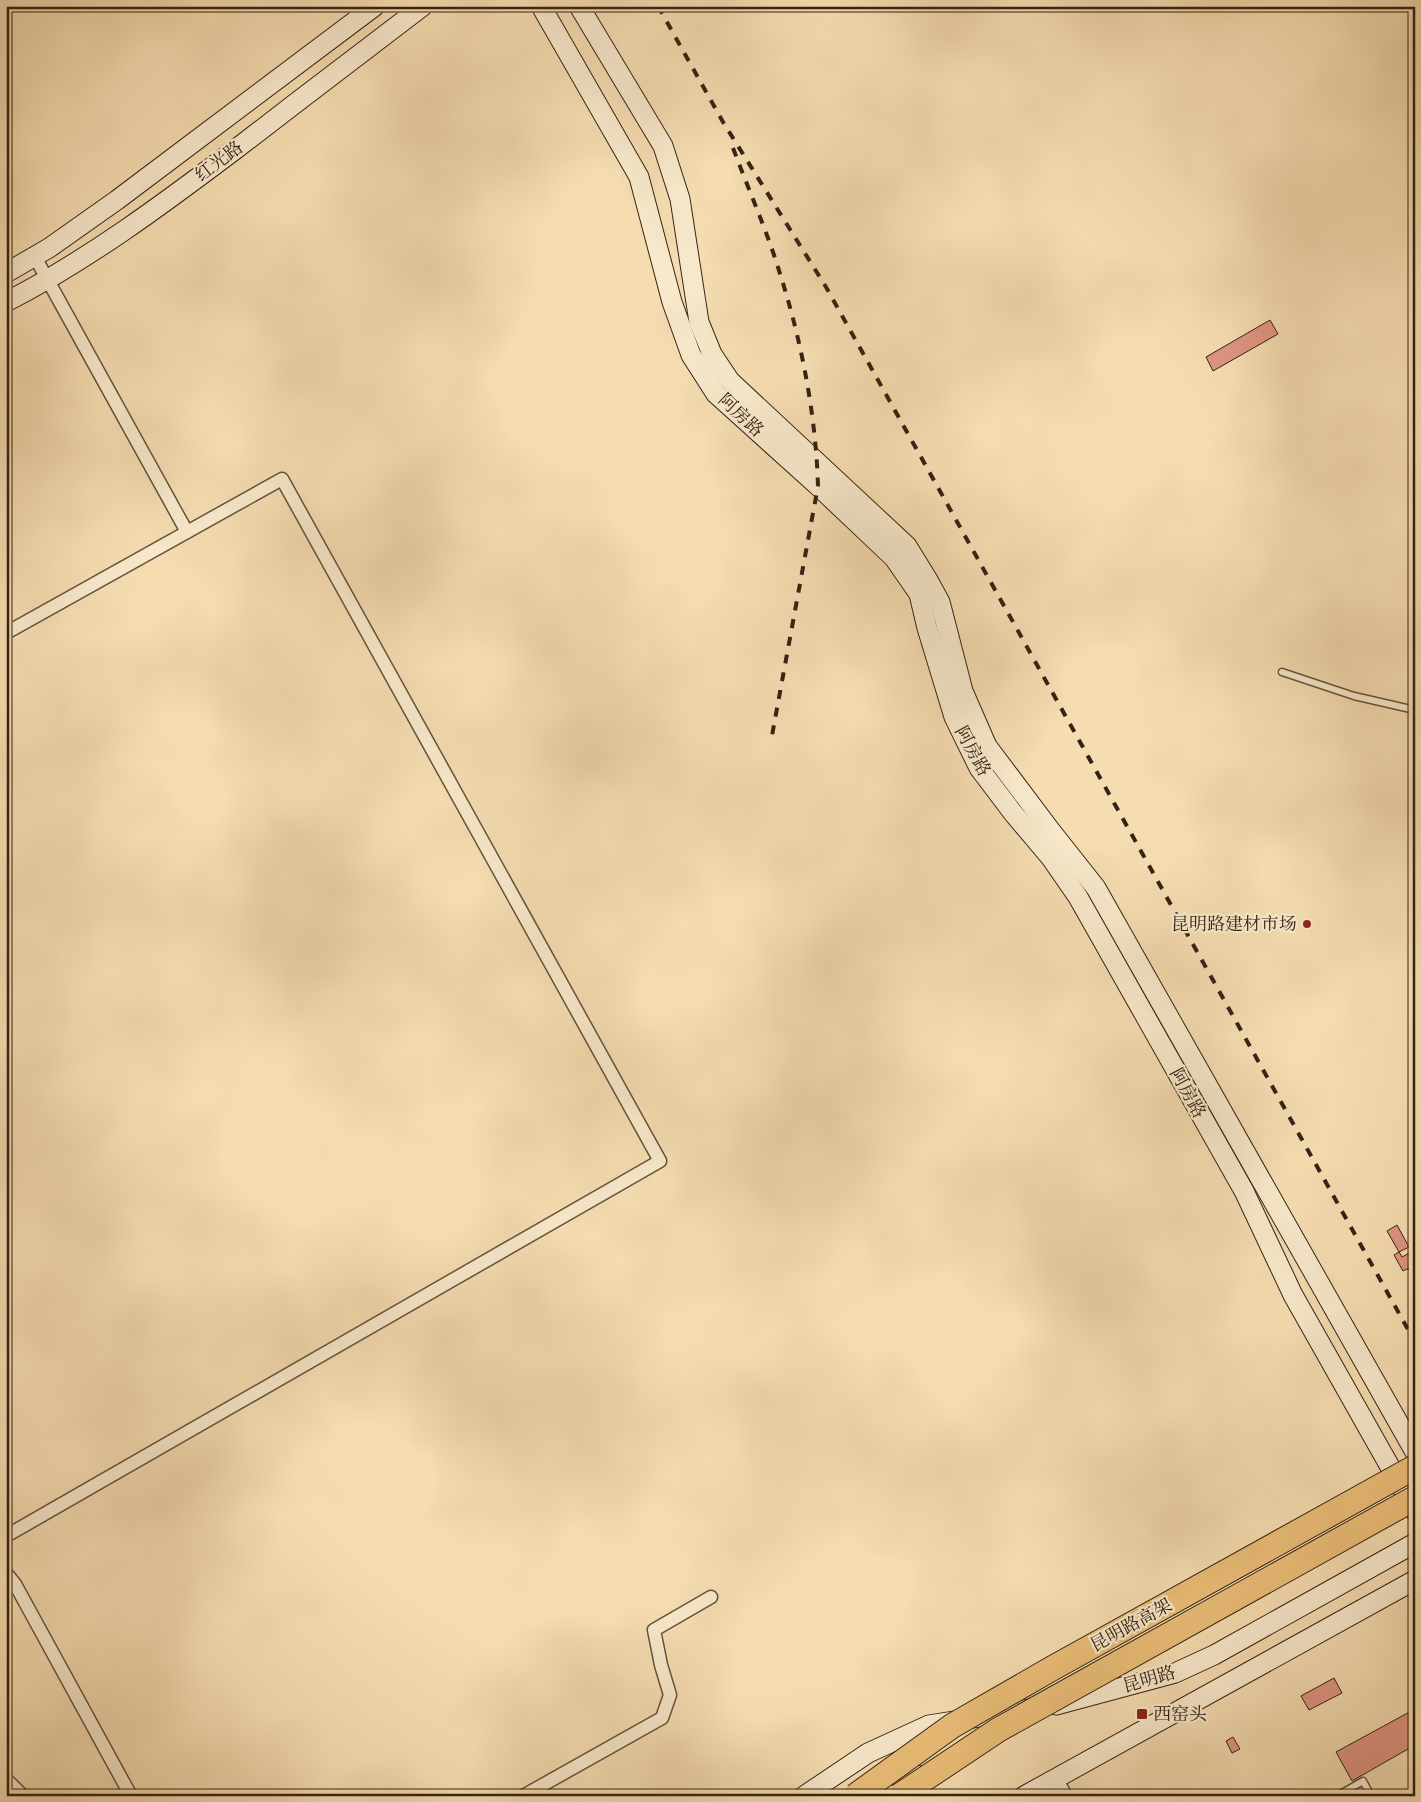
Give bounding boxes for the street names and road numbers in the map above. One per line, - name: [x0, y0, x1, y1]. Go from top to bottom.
- street label: 红光路: [189, 134, 248, 188]
- street label: 阿房路: [712, 386, 770, 443]
- street label: 阿房路: [949, 721, 998, 781]
- street label: 阿房路: [1164, 1063, 1213, 1123]
- street label: 昆明路高架: [1085, 1591, 1177, 1658]
- street label: 昆明路: [1119, 1658, 1179, 1699]

